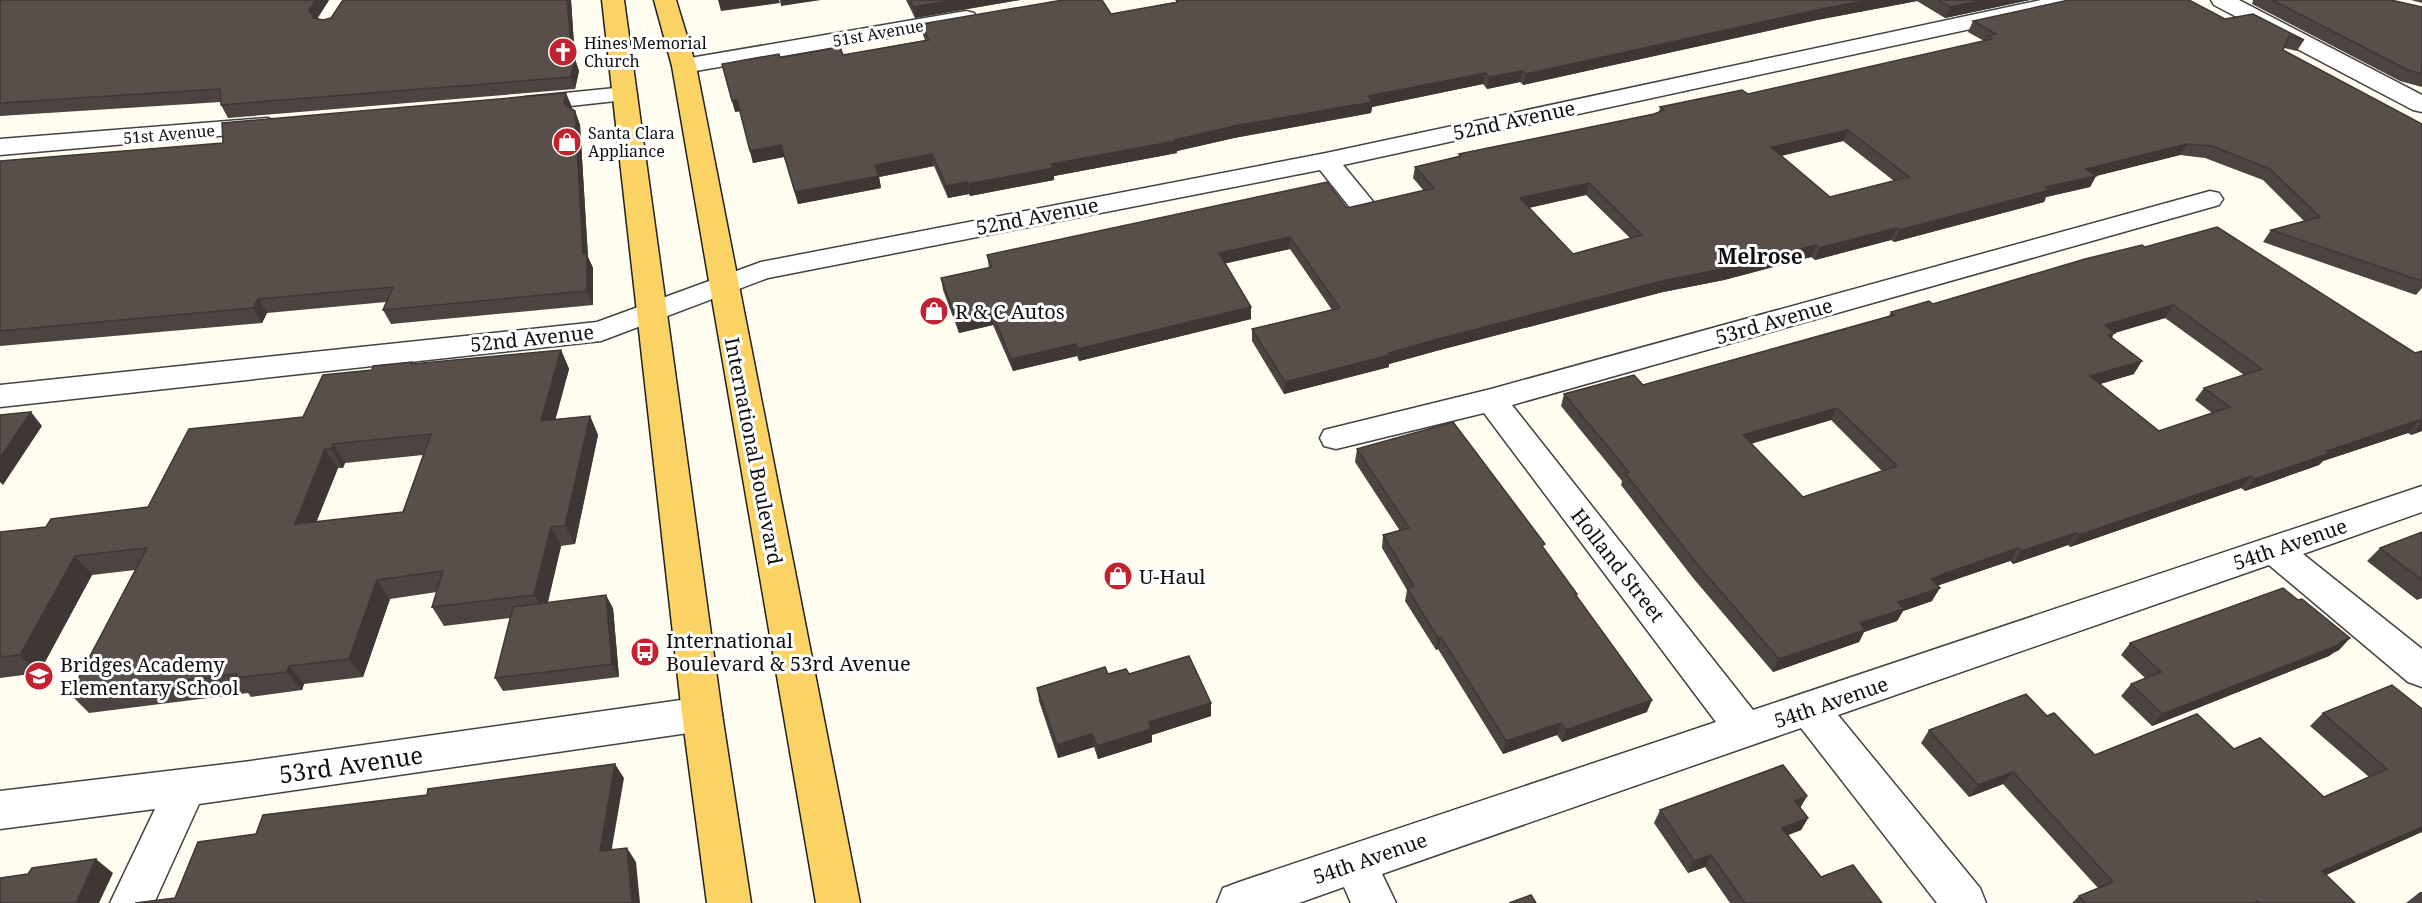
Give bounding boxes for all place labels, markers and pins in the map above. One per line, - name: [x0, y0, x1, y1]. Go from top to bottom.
- place label: Hines Memorial Church: [584, 32, 707, 72]
- church icon: Hines Memorial Church: [547, 36, 579, 68]
- place label: Santa Clara Appliance: [588, 122, 675, 162]
- shop icon: Santa Clara Appliance: [551, 126, 583, 158]
- shop icon: R & C Autos: [918, 295, 950, 327]
- place label: R & C Autos: [955, 298, 1065, 325]
- shop icon: U-Haul: [1102, 560, 1134, 592]
- place label: U-Haul: [1139, 563, 1206, 590]
- place label: International Boulevard & 53rd Avenue: [666, 627, 911, 677]
- bus stop icon: International Boulevard & 53rd Avenue: [629, 636, 661, 668]
- place label: Bridges Academy Elementary School: [60, 651, 239, 701]
- school or university icon: Bridges Academy Elementary School: [23, 660, 55, 692]

